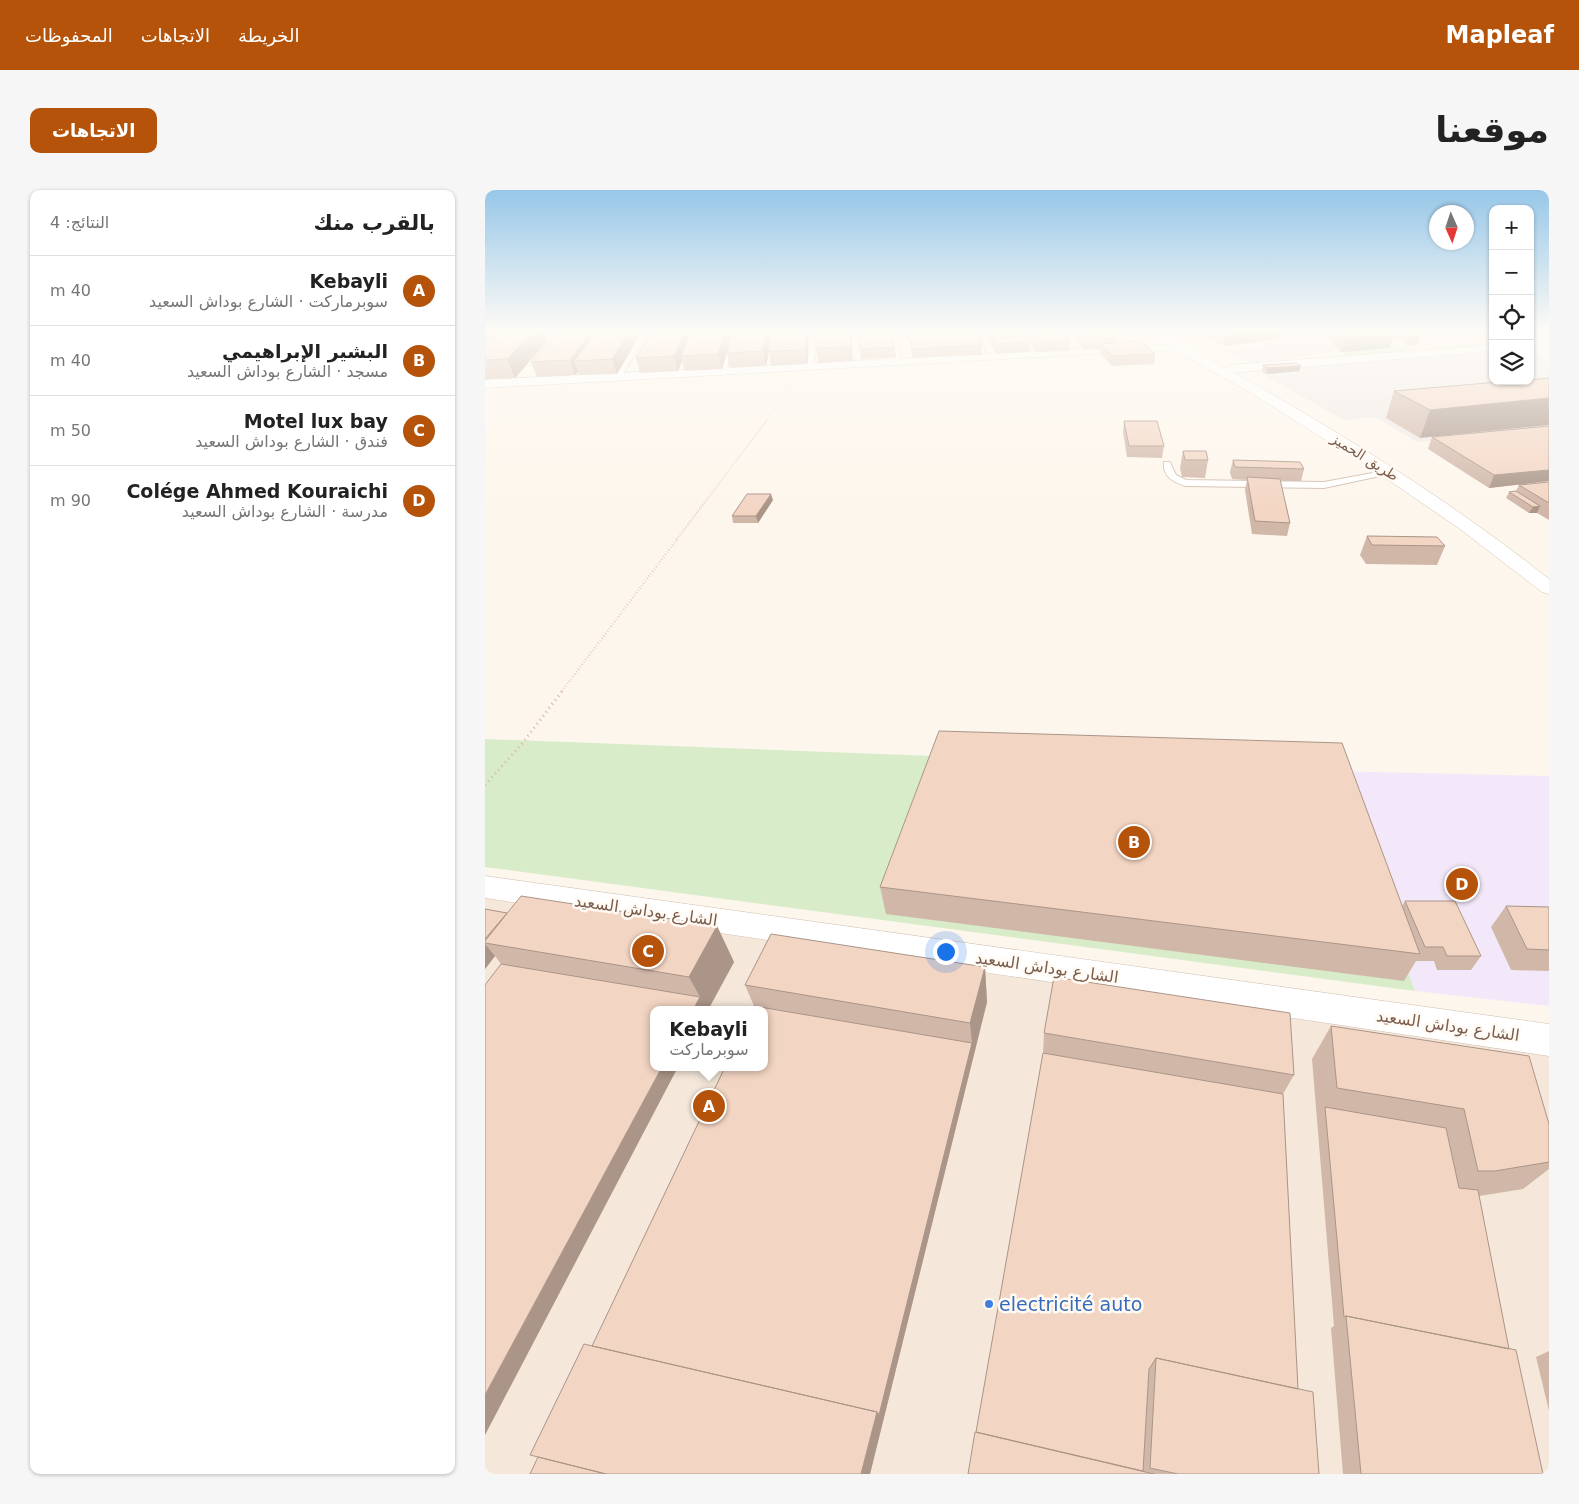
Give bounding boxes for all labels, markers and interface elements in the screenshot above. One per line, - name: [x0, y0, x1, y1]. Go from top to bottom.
- text: Mapleaf: [1446, 21, 1554, 49]
- text: المحفوظات: [25, 25, 113, 46]
- text: الاتجاهات: [141, 25, 210, 46]
- text: الخريطة: [238, 25, 299, 46]
- button: الاتجاهات: [30, 108, 157, 153]
- text: موقعنا: [1435, 110, 1549, 150]
- north arrow: [1429, 205, 1474, 250]
- map controls: [1489, 205, 1534, 385]
- button: +: [1489, 205, 1534, 250]
- text: بالقرب منك: [314, 211, 435, 235]
- text: النتائج: 4: [50, 213, 109, 232]
- button: −: [1489, 250, 1534, 295]
- text: Kebayli: [309, 270, 388, 292]
- text: 40 m: [50, 281, 91, 300]
- text: A: [413, 281, 425, 300]
- text: سوبرماركت · الشارع بوداش السعيد: [149, 292, 388, 311]
- button: locate: [1489, 295, 1534, 340]
- text: البشير الإبراهيمي: [222, 340, 388, 362]
- button: layers: [1489, 340, 1534, 385]
- text: 40 m: [50, 351, 91, 370]
- text: B: [413, 351, 425, 370]
- text: مسجد · الشارع بوداش السعيد: [187, 362, 388, 381]
- text: Motel lux bay: [244, 410, 388, 432]
- text: 50 m: [50, 421, 91, 440]
- text: C: [413, 421, 425, 440]
- street label: طريق الحميز: [1327, 430, 1402, 485]
- text: فندق · الشارع بوداش السعيد: [195, 432, 388, 451]
- text: Colége Ahmed Kouraichi: [126, 480, 388, 502]
- text: 90 m: [50, 491, 91, 510]
- text: D: [412, 491, 426, 510]
- text: مدرسة · الشارع بوداش السعيد: [182, 502, 388, 521]
- pin: B: [1118, 823, 1150, 861]
- pin: D: [1446, 865, 1478, 903]
- street label: الشارع بوداش السعيد: [573, 891, 719, 931]
- pin: C: [632, 932, 664, 970]
- your location: [933, 939, 959, 965]
- street label: الشارع بوداش السعيد: [974, 948, 1120, 988]
- popup: [650, 1006, 768, 1071]
- street label: الشارع بوداش السعيد: [1375, 1006, 1521, 1046]
- text: Kebayli: [669, 1018, 748, 1040]
- text: سوبرماركت: [669, 1040, 749, 1059]
- pin: A: [693, 1087, 725, 1125]
- place label: electricité auto: [999, 1293, 1142, 1315]
- marker: electricité auto: [983, 1298, 995, 1310]

